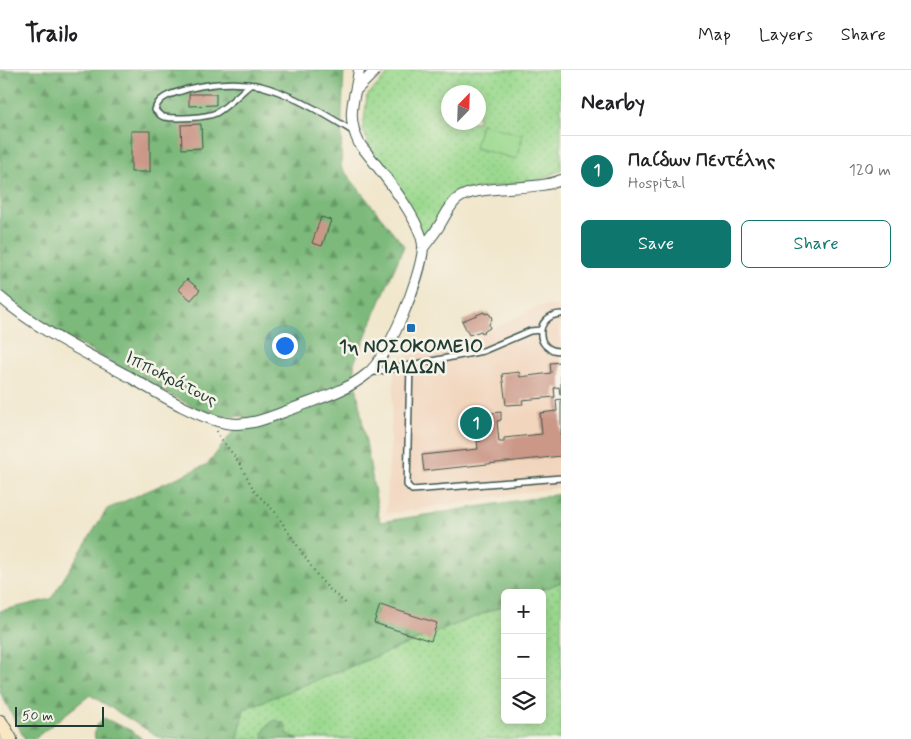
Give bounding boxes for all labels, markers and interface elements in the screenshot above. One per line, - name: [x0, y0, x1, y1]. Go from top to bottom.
- text: Trailo: [25, 19, 78, 50]
- text: Map: [698, 23, 731, 47]
- text: Layers: [759, 23, 813, 47]
- text: Share: [841, 23, 886, 47]
- north arrow: [441, 85, 486, 130]
- text: Nearby: [581, 89, 645, 117]
- text: Παίδων Πεντέλης: [628, 148, 775, 173]
- text: 1: [593, 160, 601, 181]
- text: 120 m: [849, 160, 891, 181]
- text: Hospital: [628, 173, 685, 194]
- button: Save: [581, 220, 731, 268]
- button: Share: [741, 220, 891, 268]
- marker: 1η ΝΟΣΟΚΟΜΕΙΟ ΠΑΙΔΩΝ: [405, 322, 417, 334]
- your location: [272, 333, 298, 359]
- place label: 1η ΝΟΣΟΚΟΜΕΙΟ ΠΑΙΔΩΝ: [339, 335, 483, 380]
- street label: Ιπποκράτους: [121, 345, 221, 413]
- pin: 1: [460, 404, 492, 442]
- map controls: [501, 589, 546, 724]
- button: +: [501, 589, 546, 634]
- button: −: [501, 634, 546, 679]
- button: layers: [501, 679, 546, 724]
- scale bar: [15, 704, 104, 727]
- text: 50 m: [22, 707, 53, 725]

